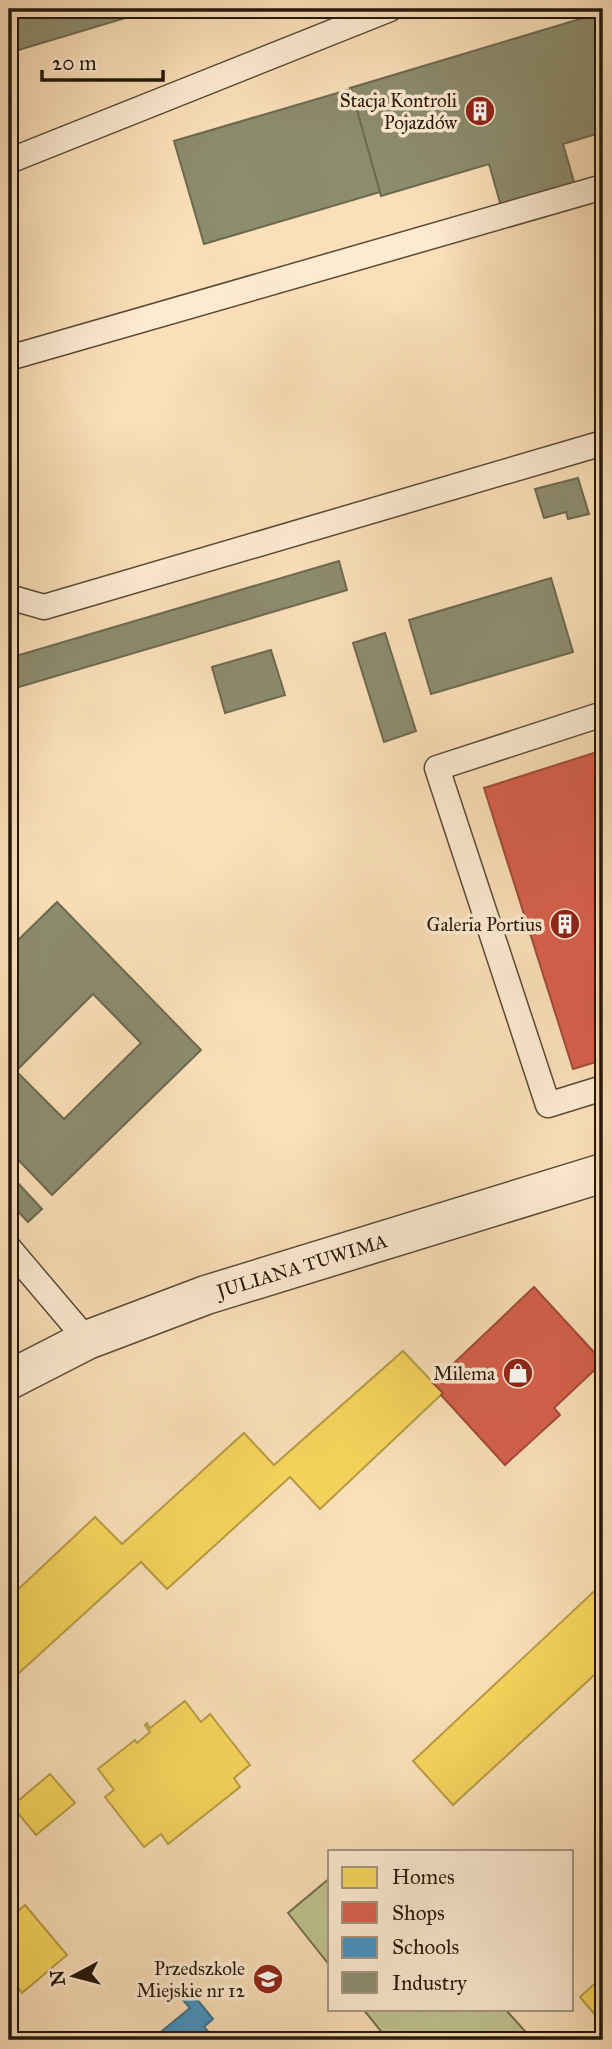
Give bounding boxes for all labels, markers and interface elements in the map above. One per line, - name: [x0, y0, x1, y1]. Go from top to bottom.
- scale bar: [42, 38, 163, 82]
- text: 20 m: [52, 50, 97, 76]
- place label: Stacja Kontroli Pojazdów: [340, 89, 458, 134]
- building icon: Stacja Kontroli Pojazdów: [463, 94, 497, 128]
- building icon: Galeria Portius: [548, 907, 582, 941]
- place label: Galeria Portius: [427, 913, 542, 936]
- street label: JULIANA TUWIMA: [212, 1229, 391, 1304]
- shop icon: Milema: [501, 1356, 535, 1390]
- place label: Milema: [433, 1362, 496, 1385]
- legend: [328, 1850, 574, 2010]
- text: Homes: [392, 1864, 455, 1890]
- text: Shops: [392, 1900, 445, 1926]
- text: Schools: [392, 1934, 459, 1960]
- north arrow: [38, 1940, 108, 2010]
- place label: Przedszkole Miejskie nr 12: [137, 1957, 246, 2002]
- school or university icon: Przedszkole Miejskie nr 12: [251, 1962, 285, 1996]
- text: N: [45, 1969, 70, 1987]
- text: Industry: [392, 1970, 468, 1996]

